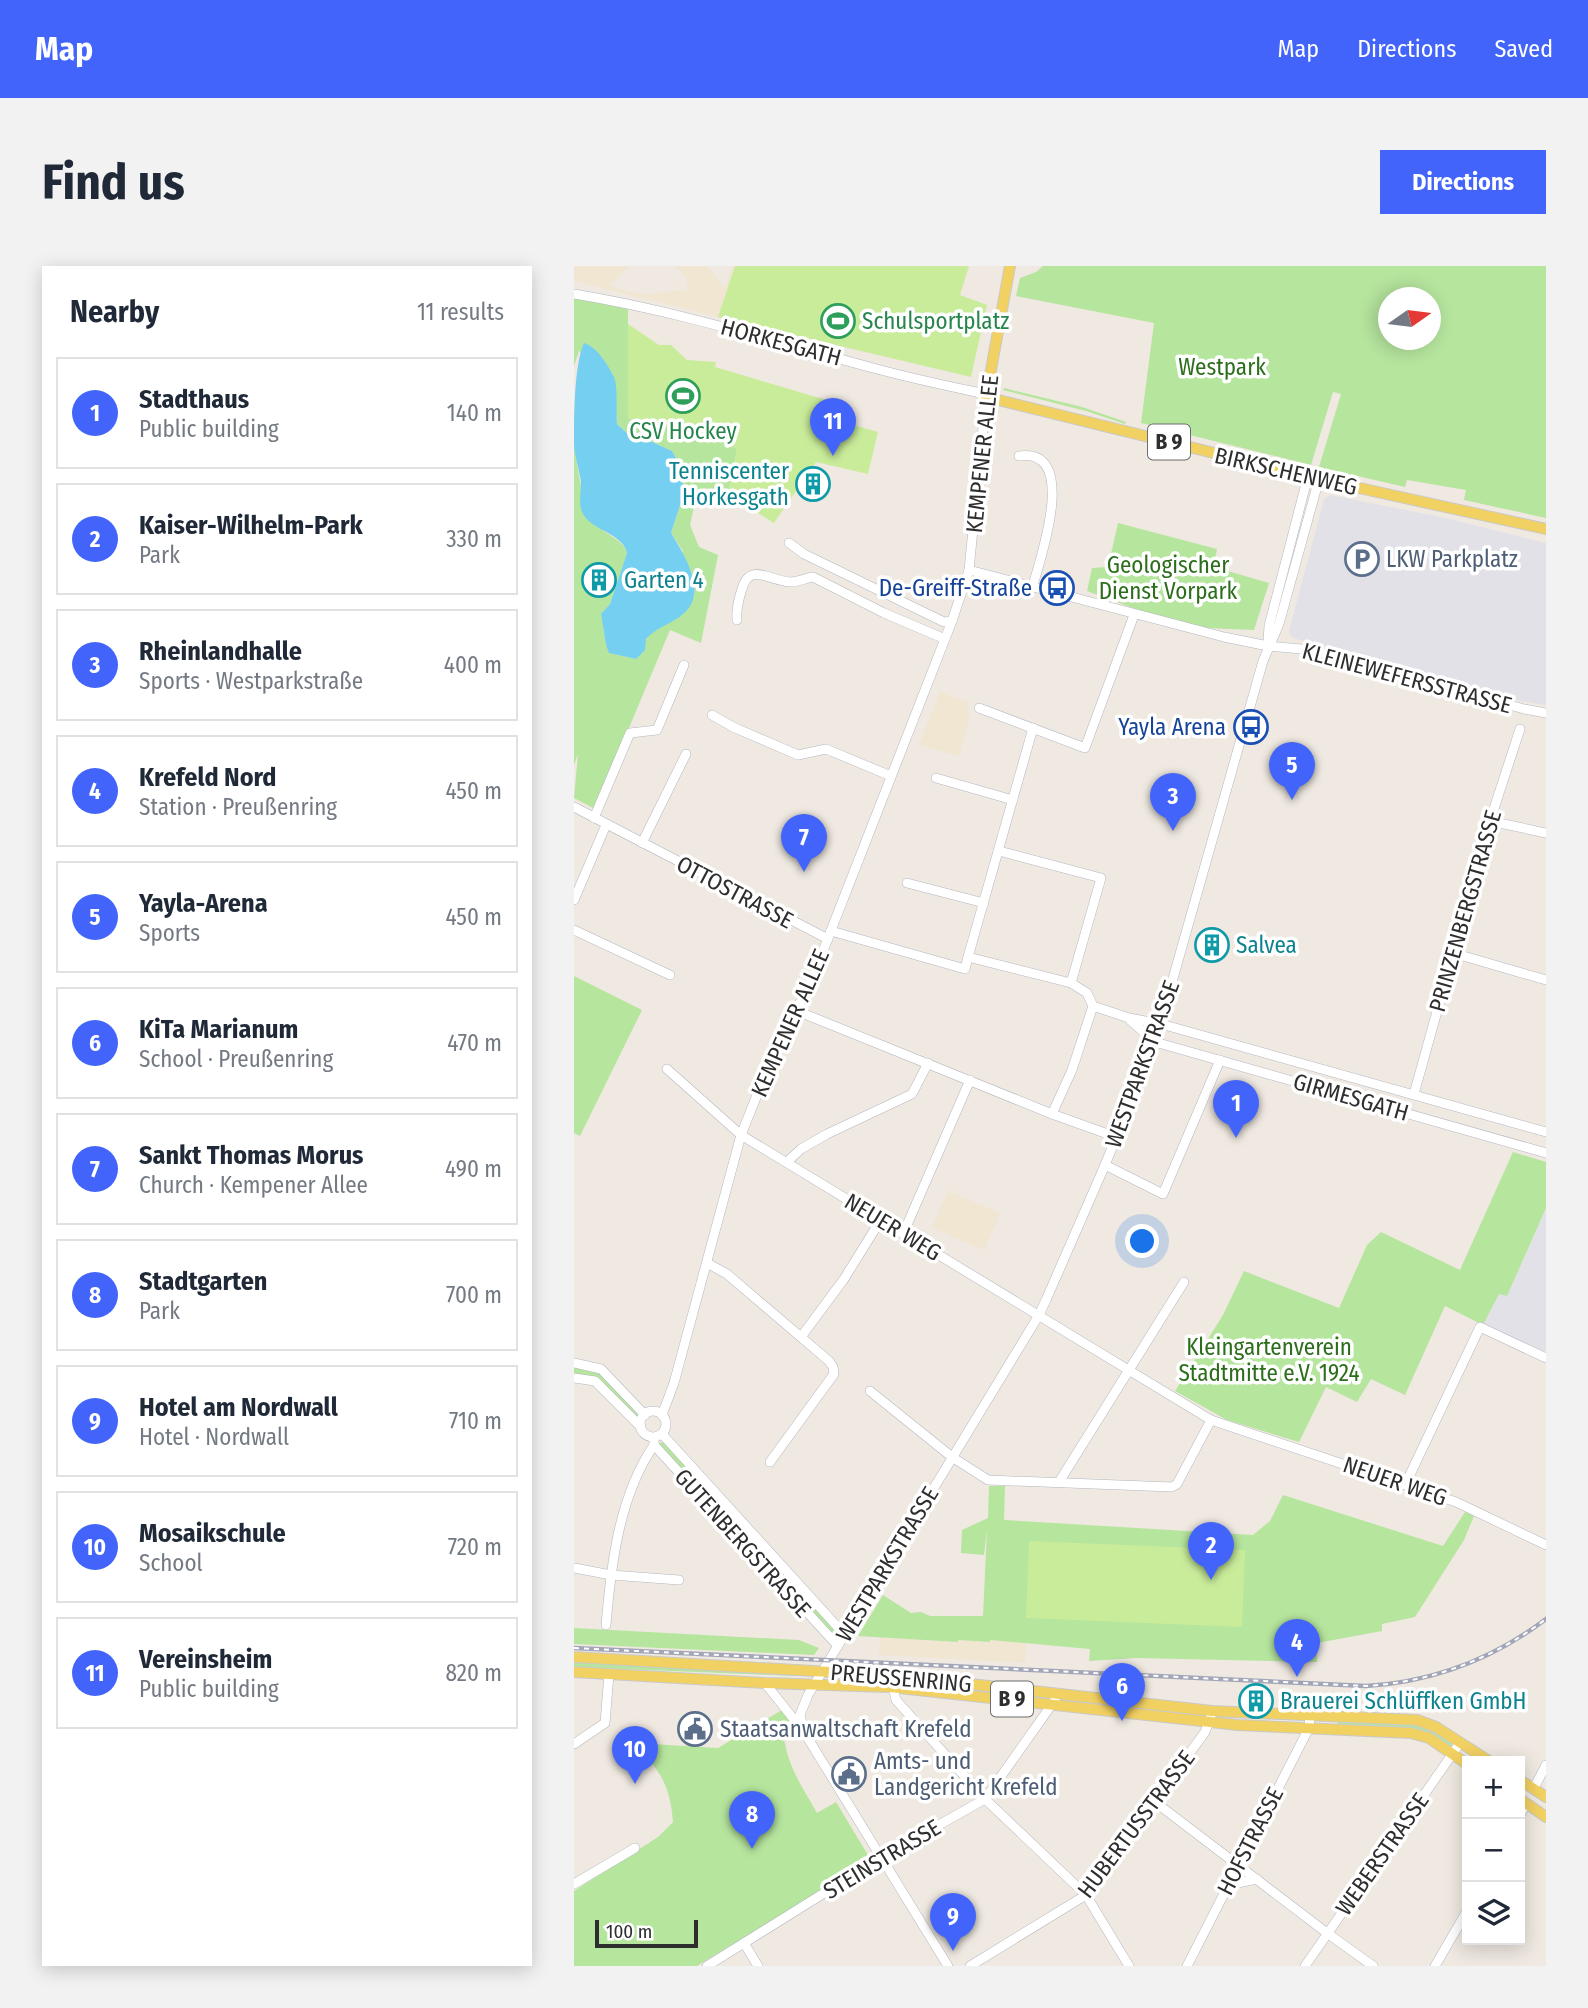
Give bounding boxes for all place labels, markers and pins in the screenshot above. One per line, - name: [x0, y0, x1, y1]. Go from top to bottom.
- sports icon: Schulsportplatz: [819, 302, 857, 340]
- place label: Schulsportplatz: [862, 307, 1009, 335]
- sports icon: CSV Hockey: [664, 377, 702, 415]
- pin: 11: [810, 398, 856, 456]
- place label: CSV Hockey: [629, 417, 737, 445]
- place label: Tenniscenter Horkesgath: [669, 457, 789, 511]
- building icon: Tenniscenter Horkesgath: [794, 465, 832, 503]
- parking icon: LKW Parkplatz: [1343, 540, 1381, 578]
- place label: LKW Parkplatz: [1386, 545, 1518, 573]
- building icon: Garten 4: [580, 561, 618, 599]
- place label: Garten 4: [624, 566, 704, 594]
- bus stop icon: De-Greiff-Straße: [1038, 569, 1076, 607]
- place label: De-Greiff-Straße: [879, 574, 1032, 602]
- bus stop icon: Yayla Arena: [1232, 708, 1270, 746]
- place label: Yayla Arena: [1118, 713, 1226, 741]
- pin: 5: [1269, 742, 1315, 800]
- pin: 3: [1150, 773, 1196, 831]
- pin: 7: [781, 814, 827, 872]
- building icon: Salvea: [1193, 926, 1231, 964]
- place label: Salvea: [1236, 931, 1297, 959]
- pin: 1: [1213, 1080, 1259, 1138]
- pin: 2: [1188, 1522, 1234, 1580]
- pin: 4: [1274, 1619, 1320, 1677]
- pin: 6: [1099, 1663, 1145, 1721]
- building icon: Brauerei Schlüffken GmbH: [1237, 1682, 1275, 1720]
- place label: Brauerei Schlüffken GmbH: [1280, 1687, 1527, 1715]
- public building icon: Staatsanwaltschaft Krefeld: [676, 1710, 714, 1748]
- place label: Staatsanwaltschaft Krefeld: [720, 1715, 972, 1743]
- pin: 10: [612, 1726, 658, 1784]
- place label: Amts- und Landgericht Krefeld: [874, 1747, 1058, 1801]
- public building icon: Amts- und Landgericht Krefeld: [830, 1755, 868, 1793]
- pin: 8: [729, 1791, 775, 1849]
- pin: 9: [930, 1893, 976, 1951]

